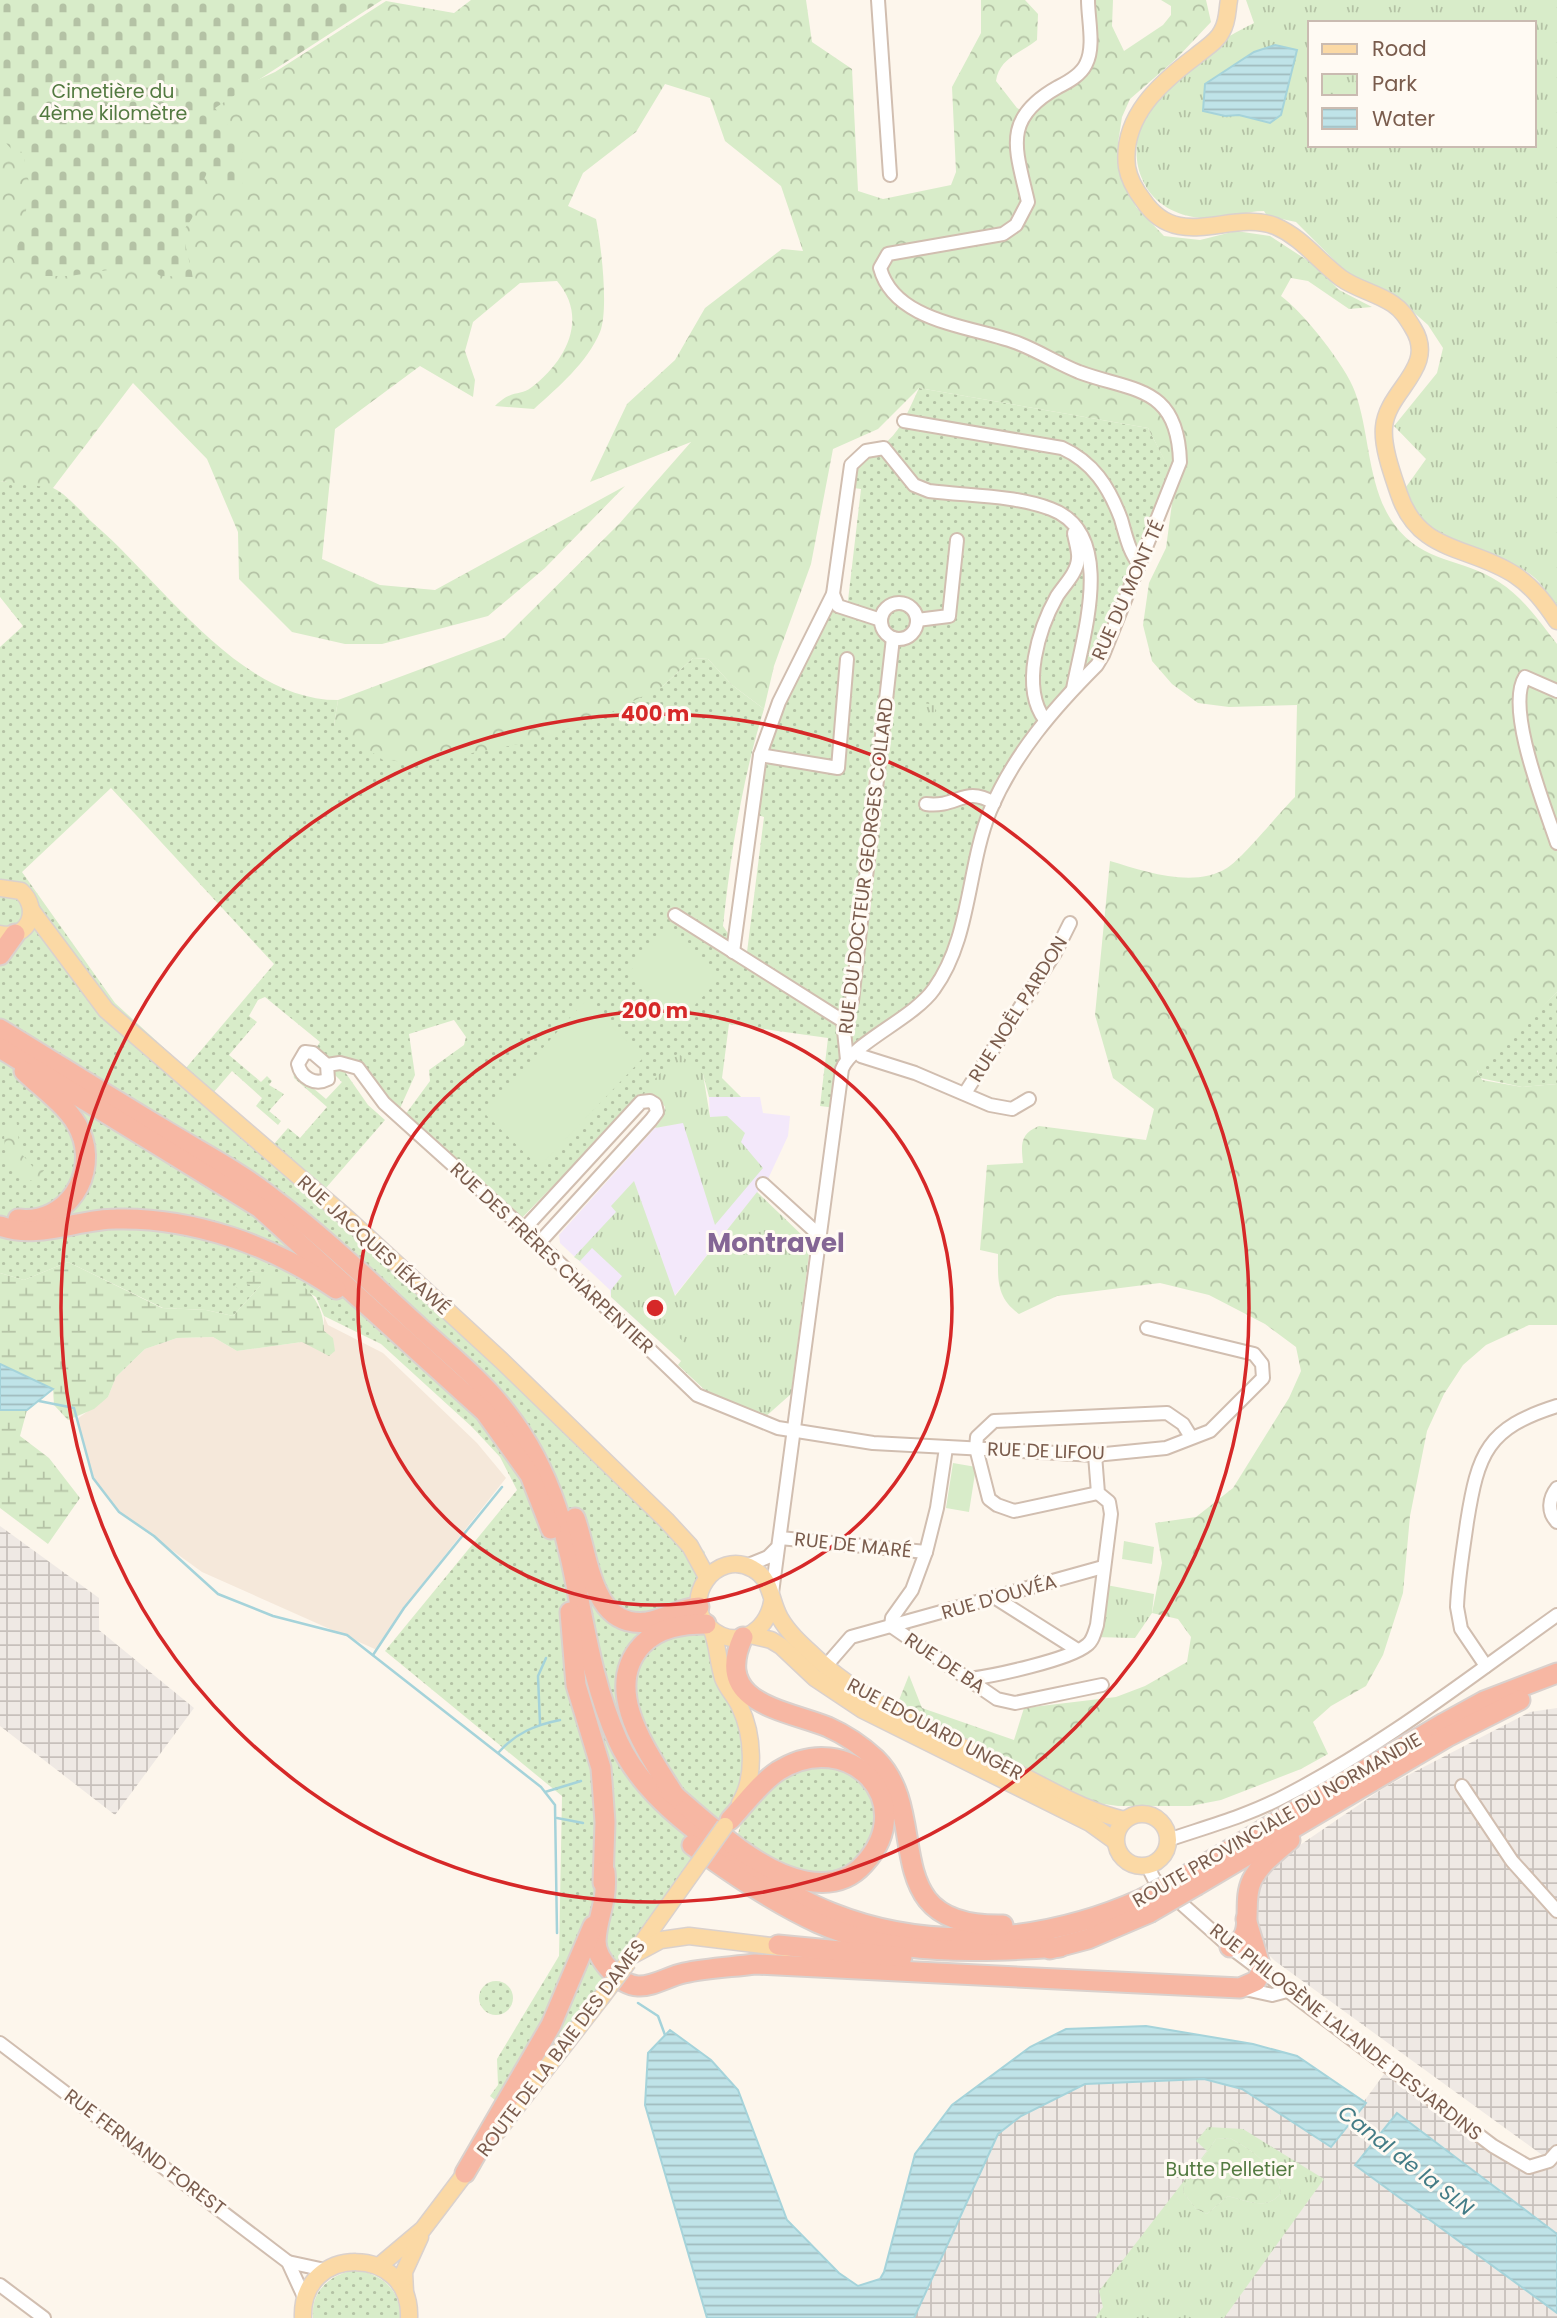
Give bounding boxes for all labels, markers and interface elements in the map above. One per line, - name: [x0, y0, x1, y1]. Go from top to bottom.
- legend: [1308, 21, 1536, 147]
- text: Road: [1372, 34, 1427, 63]
- text: Park: [1372, 69, 1417, 98]
- park label: Cimetière du 4ème kilomètre: [39, 78, 187, 127]
- text: Water: [1372, 104, 1435, 133]
- street label: RUE DU MONT TÉ: [1085, 516, 1171, 664]
- street label: RUE DU DOCTEUR GEORGES COLLARD: [832, 696, 900, 1036]
- text: 400 m: [621, 699, 689, 728]
- street label: RUE NOËL PARDON: [962, 931, 1074, 1087]
- text: 200 m: [622, 996, 688, 1025]
- street label: RUE DES FRÈRES CHARPENTIER: [444, 1156, 660, 1360]
- street label: RUE JACQUES IÉKAWÉ: [292, 1169, 456, 1321]
- district label: Montravel: [707, 1225, 845, 1261]
- centre of rings: [643, 1296, 667, 1320]
- street label: RUE DE LIFOU: [987, 1435, 1105, 1467]
- street label: RUE DE MARÉ: [793, 1525, 913, 1565]
- street label: RUE D'OUVÉA: [938, 1568, 1060, 1626]
- street label: RUE DE BA: [899, 1626, 991, 1700]
- street label: RUE EDOUARD UNGER: [842, 1671, 1028, 1787]
- street label: ROUTE PROVINCIALE DU NORMANDIE: [1128, 1726, 1426, 1914]
- street label: RUE PHILOGÈNE LALANDE DESJARDINS: [1204, 1917, 1488, 2147]
- street label: ROUTE DE LA BAIE DES DAMES: [470, 1934, 652, 2162]
- street label: RUE FERNAND FOREST: [59, 2082, 231, 2222]
- water label: Canal de la SLN: [1332, 2098, 1480, 2222]
- park label: Butte Pelletier: [1166, 2156, 1294, 2183]

